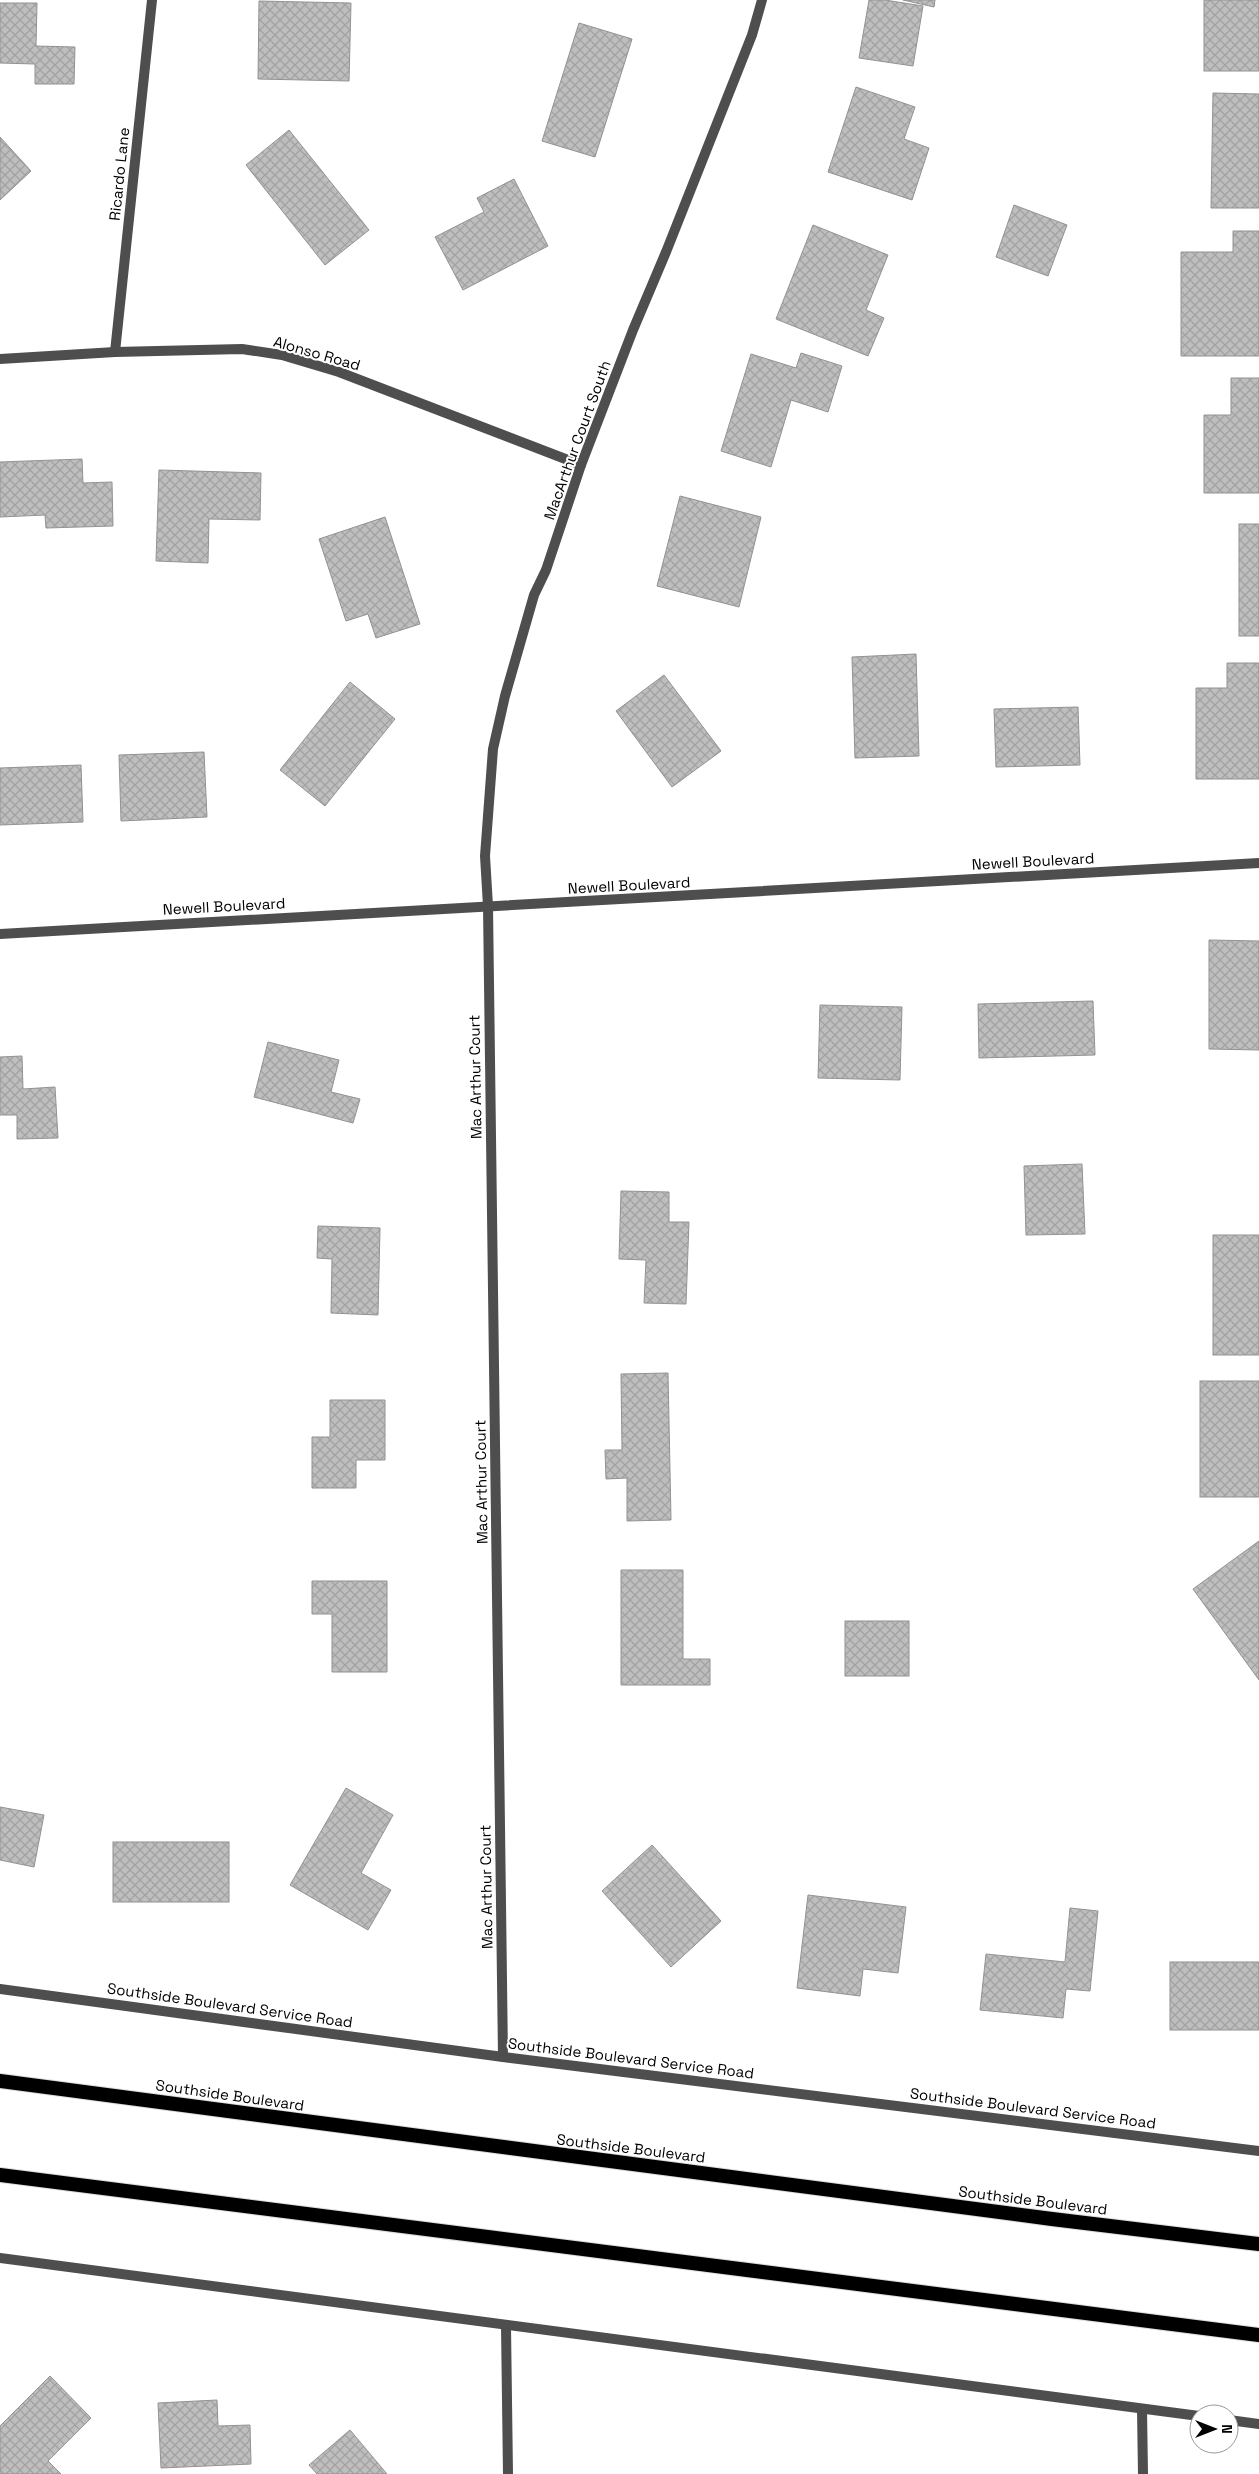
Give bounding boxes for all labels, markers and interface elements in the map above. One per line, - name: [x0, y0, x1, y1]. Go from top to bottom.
- street label: Ricardo Lane: [105, 126, 133, 222]
- street label: Alonso Road: [271, 332, 363, 374]
- street label: MacArthur Court South: [539, 358, 615, 522]
- street label: Newell Boulevard: [971, 848, 1095, 874]
- street label: Newell Boulevard: [567, 872, 691, 898]
- street label: Newell Boulevard: [162, 893, 286, 919]
- street label: Mac Arthur Court: [464, 1015, 486, 1139]
- street label: Mac Arthur Court: [470, 1420, 492, 1544]
- street label: Mac Arthur Court: [475, 1825, 497, 1949]
- street label: Southside Boulevard Service Road: [106, 1978, 354, 2032]
- street label: Southside Boulevard Service Road: [507, 2033, 755, 2083]
- street label: Southside Boulevard: [154, 2075, 306, 2115]
- street label: Southside Boulevard Service Road: [909, 2083, 1157, 2133]
- street label: Southside Boulevard: [555, 2129, 707, 2167]
- street label: Southside Boulevard: [957, 2181, 1109, 2219]
- north arrow: [1189, 2404, 1239, 2454]
- text: N: [1218, 2424, 1236, 2434]

